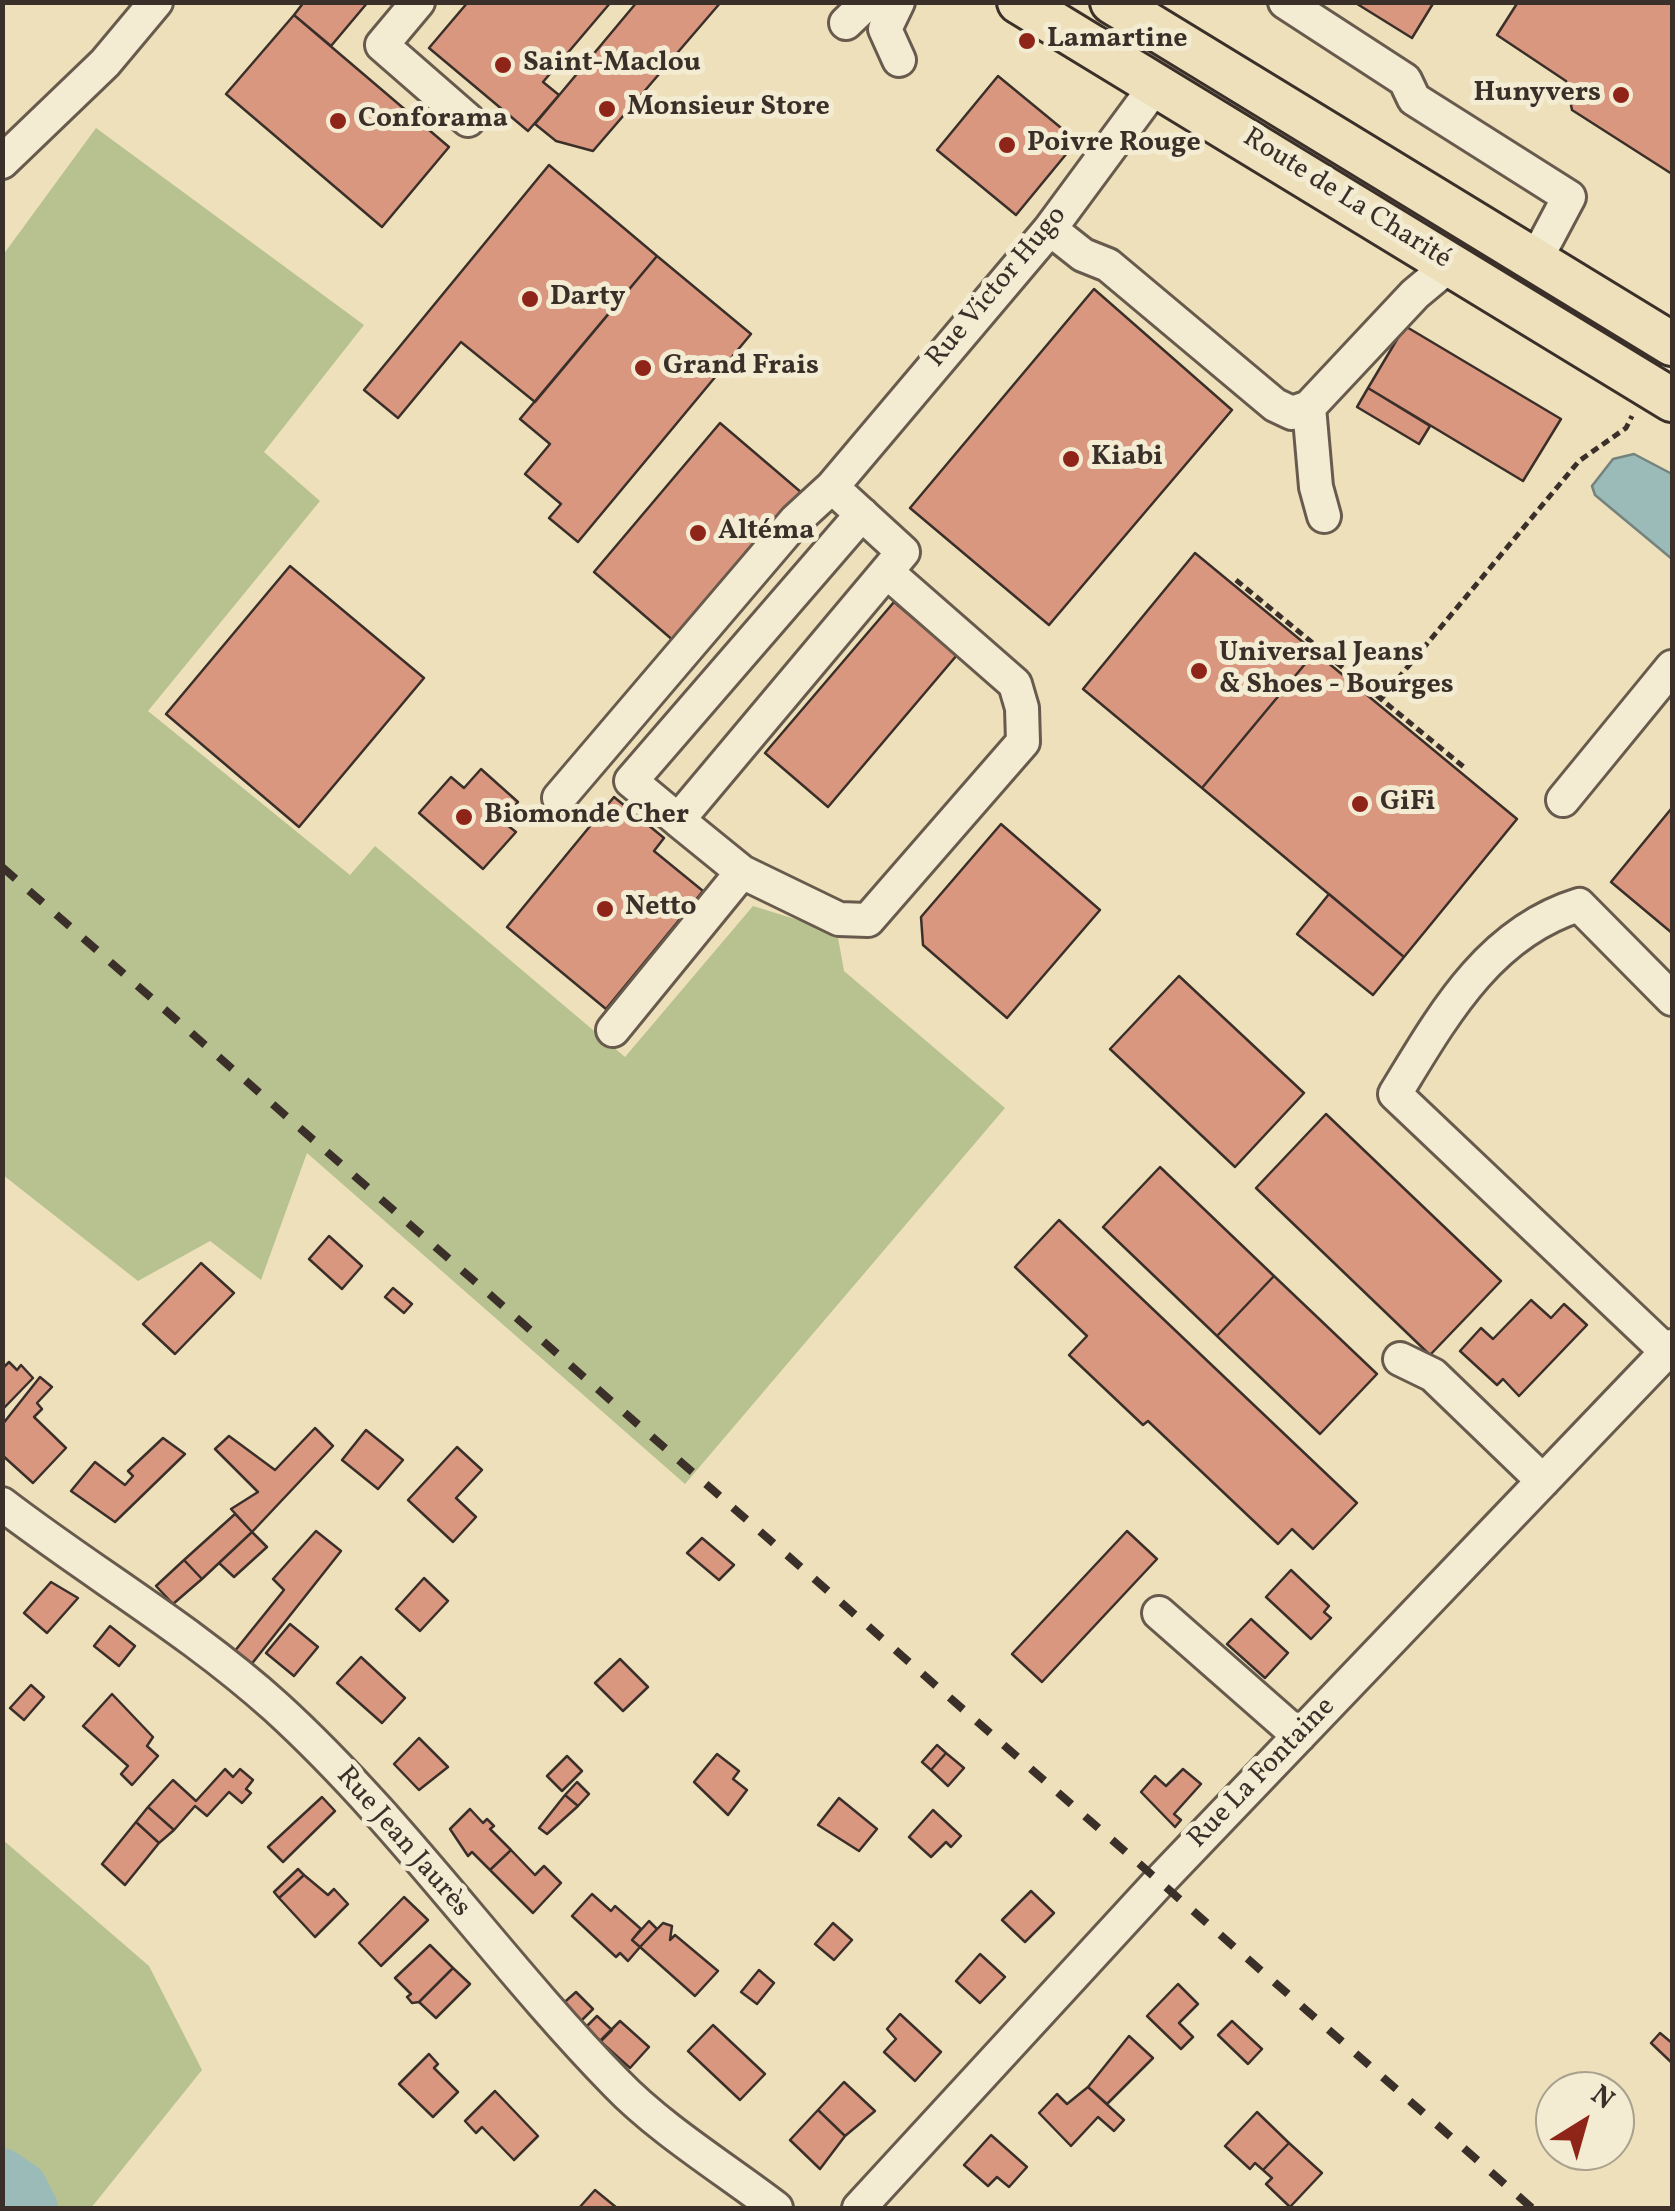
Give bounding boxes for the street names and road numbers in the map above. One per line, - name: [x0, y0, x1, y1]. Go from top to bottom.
- street label: Route de La Charité: [1236, 122, 1456, 278]
- street label: Rue Victor Hugo: [921, 200, 1075, 376]
- street label: Rue La Fontaine: [1182, 1691, 1344, 1857]
- street label: Rue Jean Jaurès: [327, 1761, 477, 1925]

